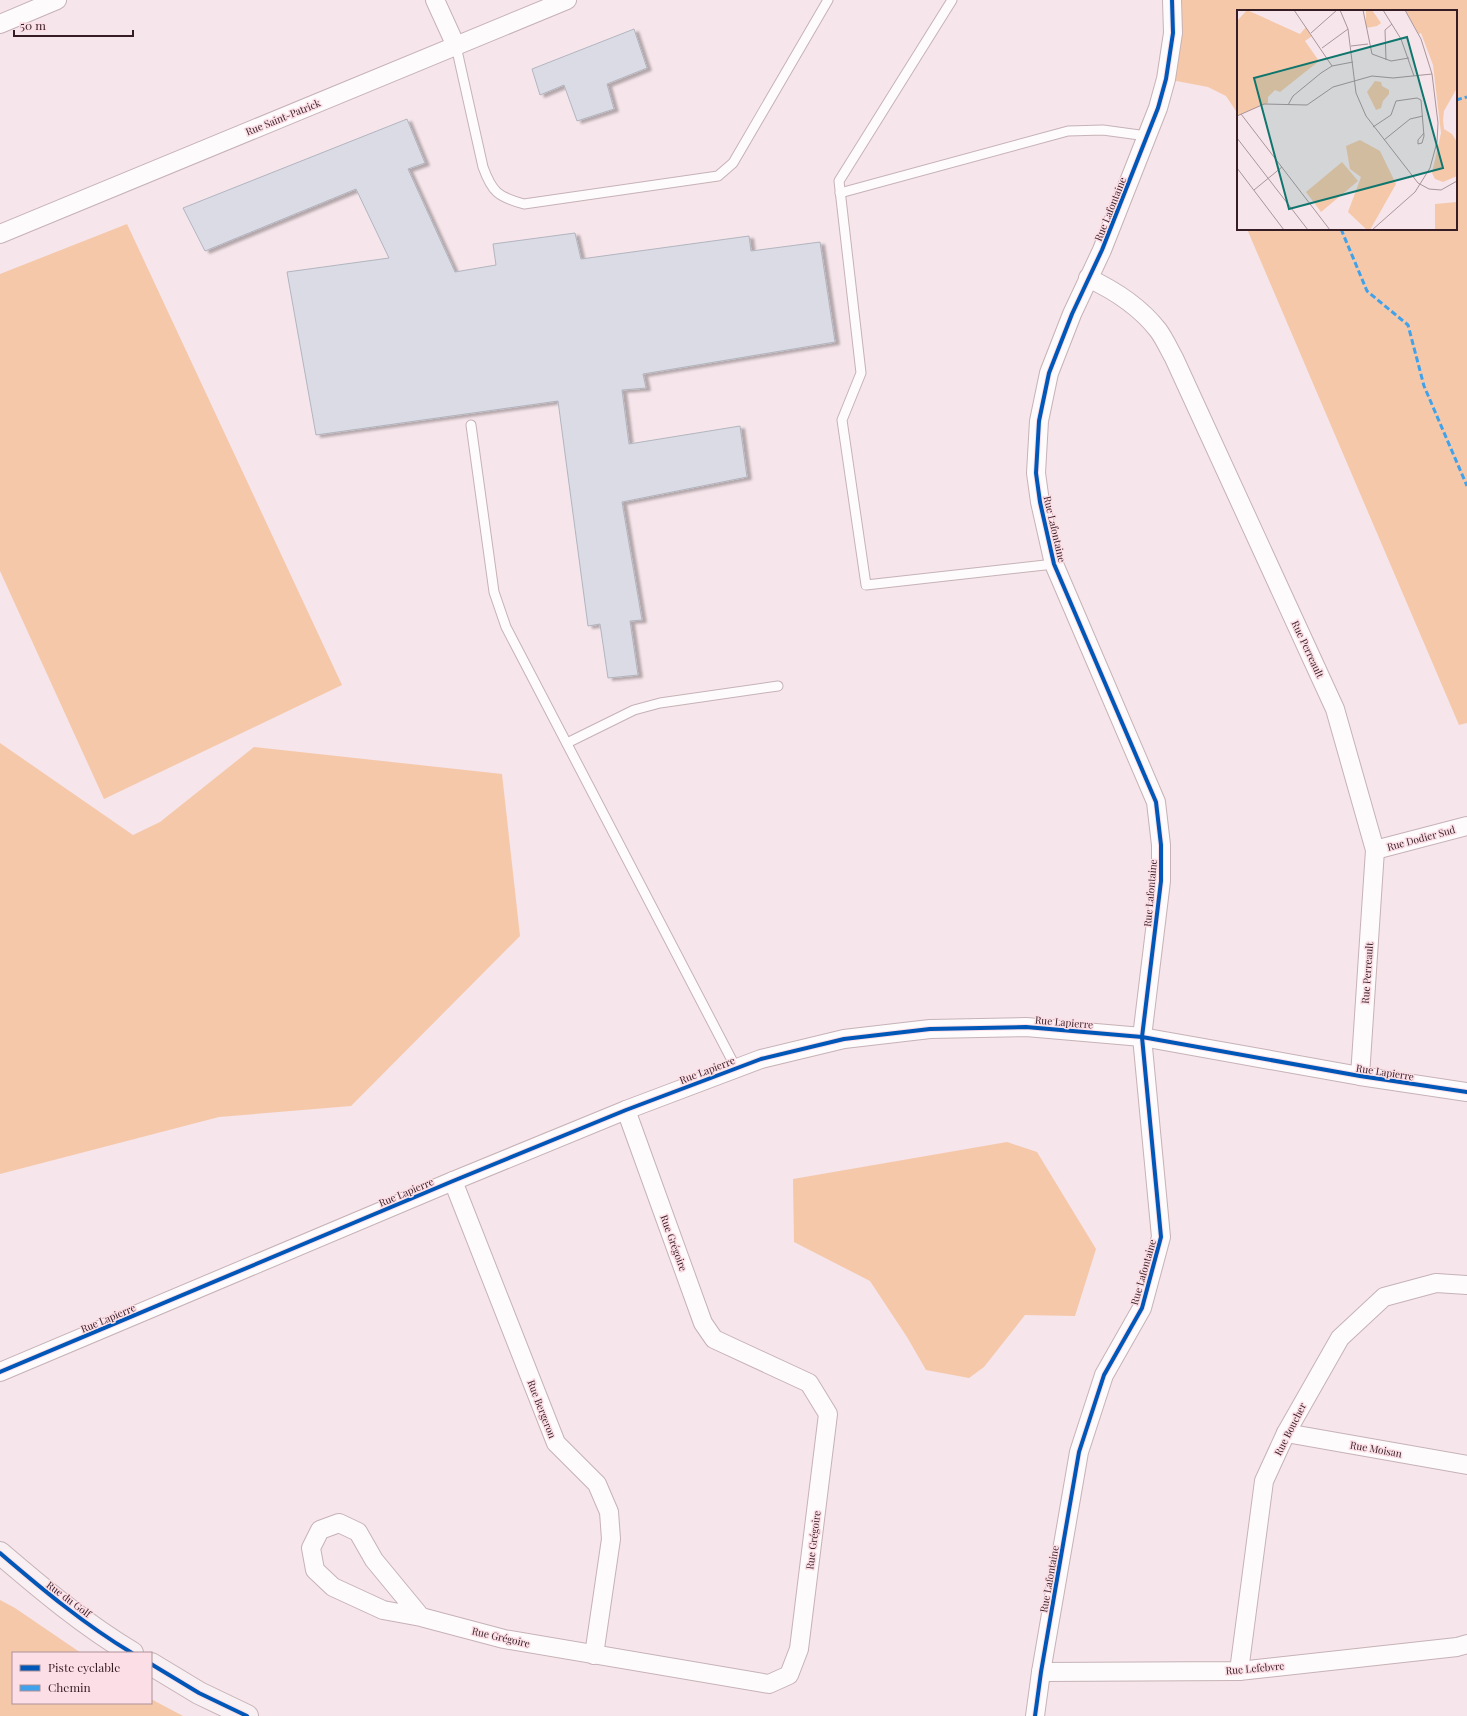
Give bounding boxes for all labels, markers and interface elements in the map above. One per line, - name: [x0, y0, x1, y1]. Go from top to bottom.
- inset map: [1237, 10, 1457, 230]
- scale bar: [14, 12, 133, 38]
- text: 50 m: [20, 17, 46, 33]
- street label: Rue Saint-Patrick: [243, 95, 323, 138]
- street label: Rue Lafontaine: [1091, 175, 1129, 243]
- street label: Rue Lafontaine: [1041, 494, 1069, 564]
- street label: Rue Perreault: [1289, 618, 1328, 680]
- street label: Rue Dodier Sud: [1385, 822, 1457, 854]
- street label: Rue Lafontaine: [1140, 859, 1160, 927]
- street label: Rue Perreault: [1358, 941, 1376, 1004]
- street label: Rue Lapierre: [1034, 1012, 1094, 1032]
- street label: Rue Lapierre: [677, 1053, 737, 1087]
- street label: Rue Lapierre: [1355, 1061, 1415, 1083]
- street label: Rue Lapierre: [376, 1174, 436, 1210]
- street label: Rue Grégoire: [657, 1213, 691, 1273]
- street label: Rue Lafontaine: [1127, 1237, 1159, 1307]
- street label: Rue Lapierre: [78, 1300, 138, 1336]
- street label: Rue Bergeron: [524, 1378, 560, 1440]
- street label: Rue Boucher: [1271, 1400, 1310, 1458]
- street label: Rue Moisan: [1349, 1438, 1403, 1460]
- street label: Rue Grégoire: [802, 1510, 824, 1570]
- street label: Rue Lafontaine: [1036, 1544, 1062, 1614]
- street label: Rue du Golf: [44, 1578, 95, 1621]
- street label: Rue Grégoire: [471, 1624, 531, 1650]
- legend: [12, 1652, 152, 1704]
- street label: Rue Lefebvre: [1225, 1658, 1285, 1678]
- text: Piste cyclable: [48, 1659, 120, 1675]
- text: Chemin: [48, 1679, 91, 1695]

